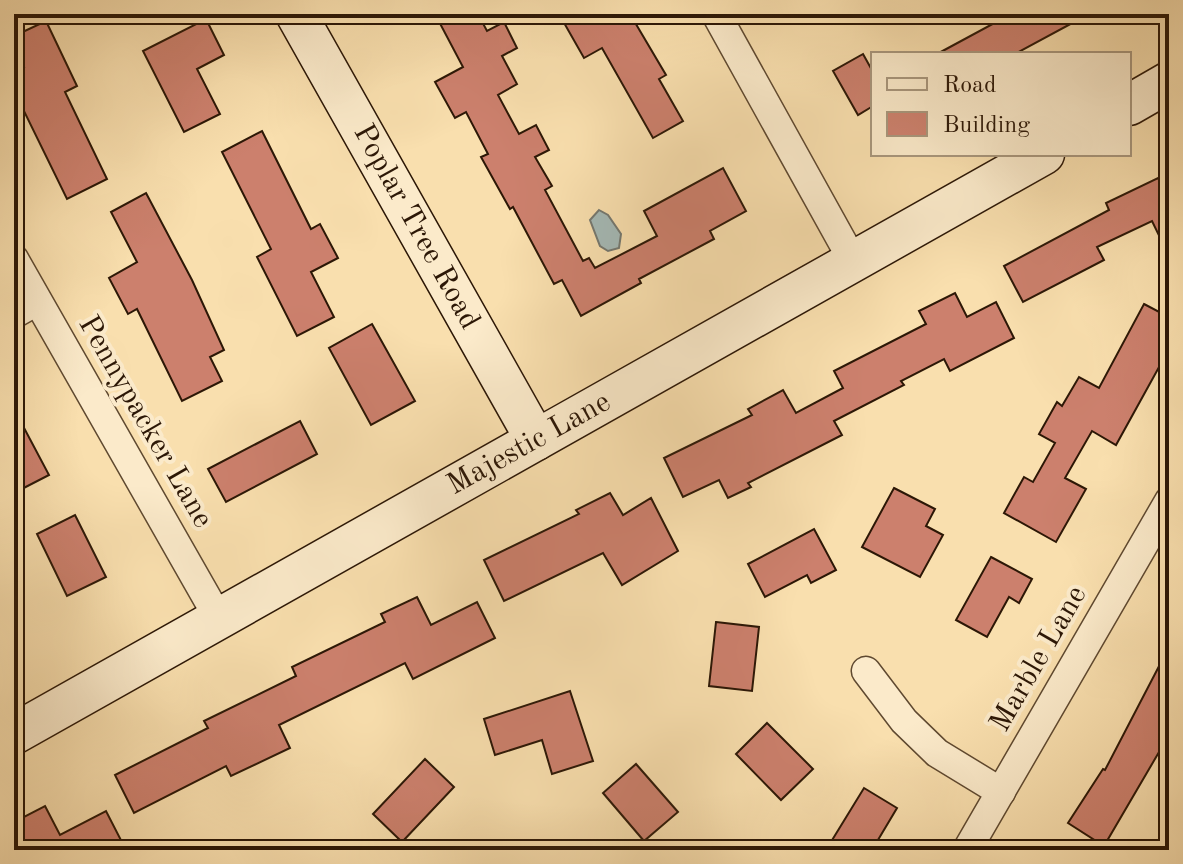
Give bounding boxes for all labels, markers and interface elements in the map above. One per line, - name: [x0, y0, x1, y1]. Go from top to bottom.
- legend: [871, 52, 1131, 156]
- text: Road: [943, 74, 996, 98]
- text: Building: [943, 114, 1030, 138]
- street label: Poplar Tree Road: [347, 119, 485, 335]
- street label: Pennypacker Lane: [72, 311, 218, 533]
- street label: Majestic Lane: [442, 387, 616, 501]
- street label: Marble Lane: [985, 581, 1093, 737]

